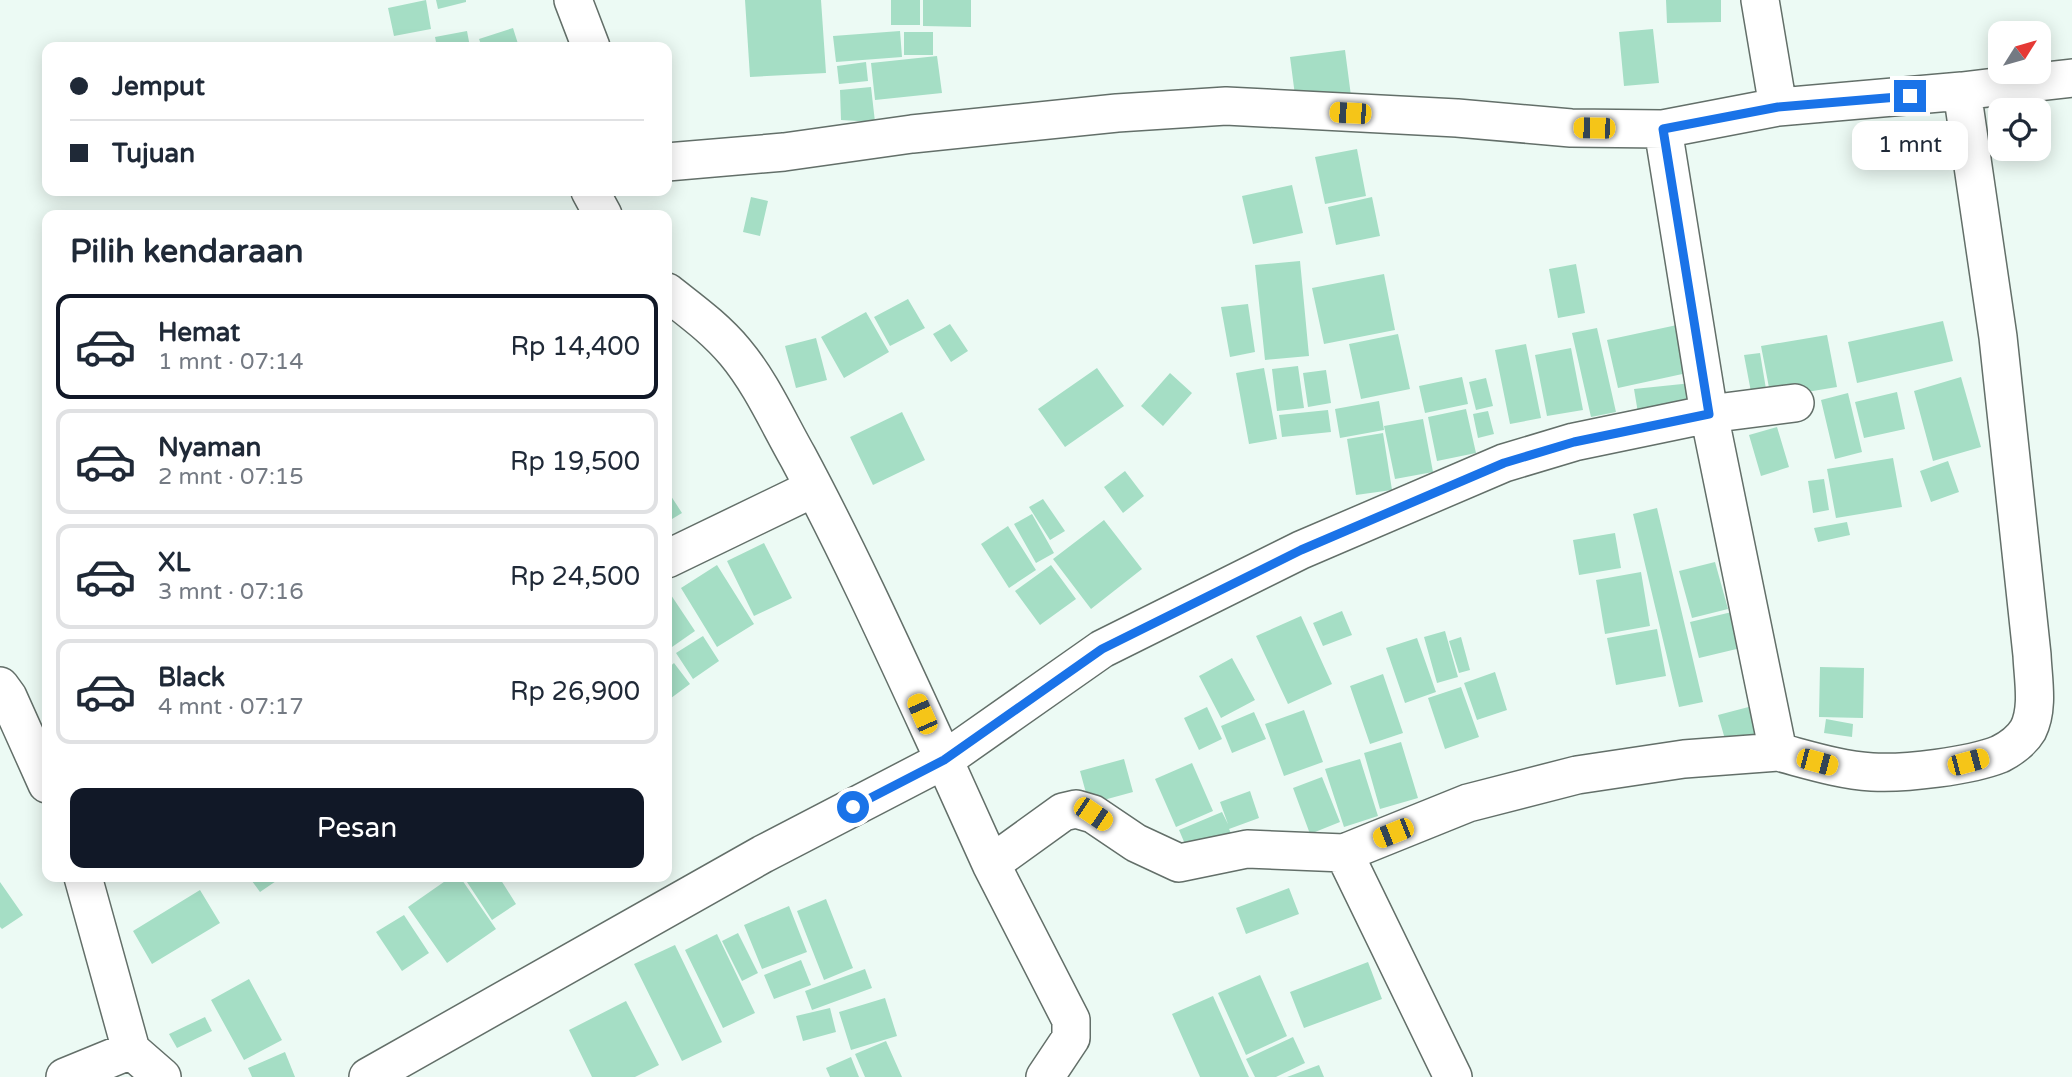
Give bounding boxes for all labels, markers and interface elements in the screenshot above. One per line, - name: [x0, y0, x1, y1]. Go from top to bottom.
- north arrow: [1988, 21, 2051, 84]
- map controls: [1988, 21, 2051, 161]
- text: Jemput: [112, 71, 205, 102]
- route end: [1894, 80, 1926, 112]
- button: locate: [1988, 98, 2051, 161]
- car: [1329, 101, 1372, 125]
- car: [1573, 117, 1616, 139]
- callout: 1 mnt: [1852, 120, 1968, 170]
- text: 1 mnt: [1878, 131, 1942, 159]
- text: Tujuan: [112, 138, 195, 169]
- text: Pilih kendaraan: [70, 233, 304, 271]
- icon: car: [74, 315, 137, 378]
- text: Hemat: [158, 317, 240, 348]
- text: Rp 14,400: [510, 331, 640, 362]
- text: 1 mnt · 07:14: [158, 348, 304, 376]
- icon: car: [74, 430, 137, 493]
- text: Nyaman: [158, 432, 261, 463]
- text: Rp 19,500: [510, 446, 640, 477]
- text: 2 mnt · 07:15: [158, 463, 304, 491]
- icon: car: [74, 545, 137, 608]
- text: XL: [158, 547, 190, 578]
- text: Rp 24,500: [510, 561, 640, 592]
- text: 3 mnt · 07:16: [158, 578, 304, 606]
- icon: car: [74, 660, 137, 723]
- text: Black: [158, 662, 225, 693]
- text: Rp 26,900: [510, 676, 640, 707]
- car: [904, 691, 941, 737]
- text: 4 mnt · 07:17: [158, 693, 304, 721]
- car: [1794, 746, 1841, 778]
- car: [1945, 746, 1992, 778]
- button: Pesan: [70, 788, 644, 868]
- route start: [837, 791, 869, 823]
- car: [1070, 794, 1117, 834]
- car: [1370, 815, 1417, 851]

